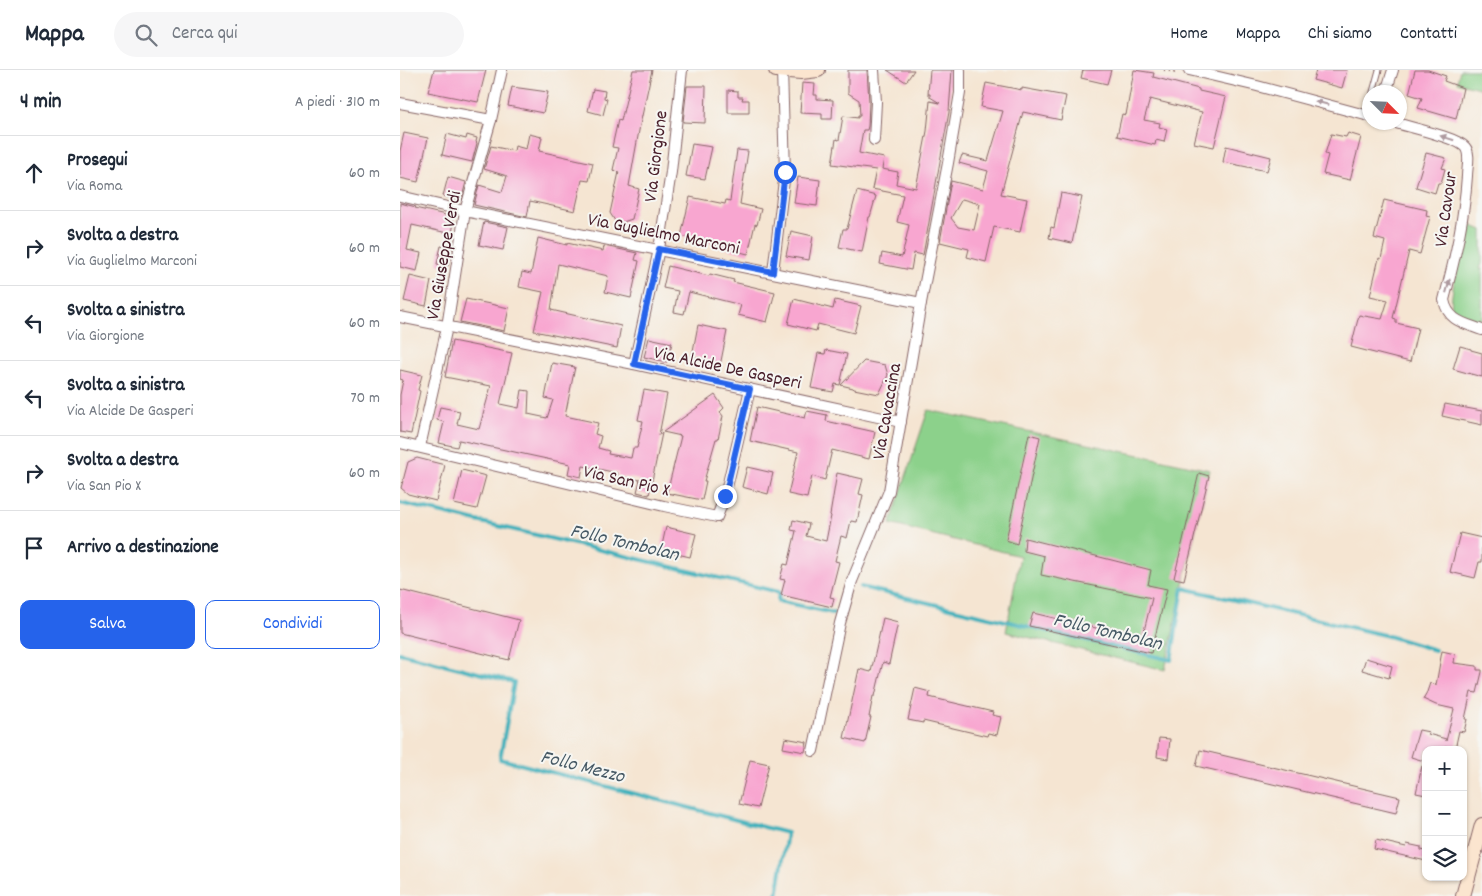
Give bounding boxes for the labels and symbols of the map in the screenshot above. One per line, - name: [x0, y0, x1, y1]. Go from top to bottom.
- north arrow: [1362, 85, 1407, 130]
- one-way arrow: [1315, 99, 1330, 107]
- street label: Via Giorgione: [638, 109, 676, 204]
- one-way arrow: [1439, 134, 1454, 141]
- route start: [774, 161, 797, 184]
- street label: Via Cavour: [1429, 170, 1466, 249]
- street label: Via Giuseppe Verdi: [421, 188, 470, 322]
- street label: Via Guglielmo Marconi: [585, 207, 742, 263]
- one-way arrow: [1444, 278, 1452, 294]
- street label: Via Alcide De Gasperi: [651, 341, 804, 398]
- street label: Via Cavaccina: [867, 360, 910, 462]
- street label: Via San Pio X: [580, 459, 672, 506]
- route end: [714, 485, 737, 508]
- water label: Follo Tombolan: [567, 518, 682, 570]
- water label: Follo Tombolan: [1050, 607, 1165, 659]
- water label: Follo Mezzo: [537, 744, 628, 792]

